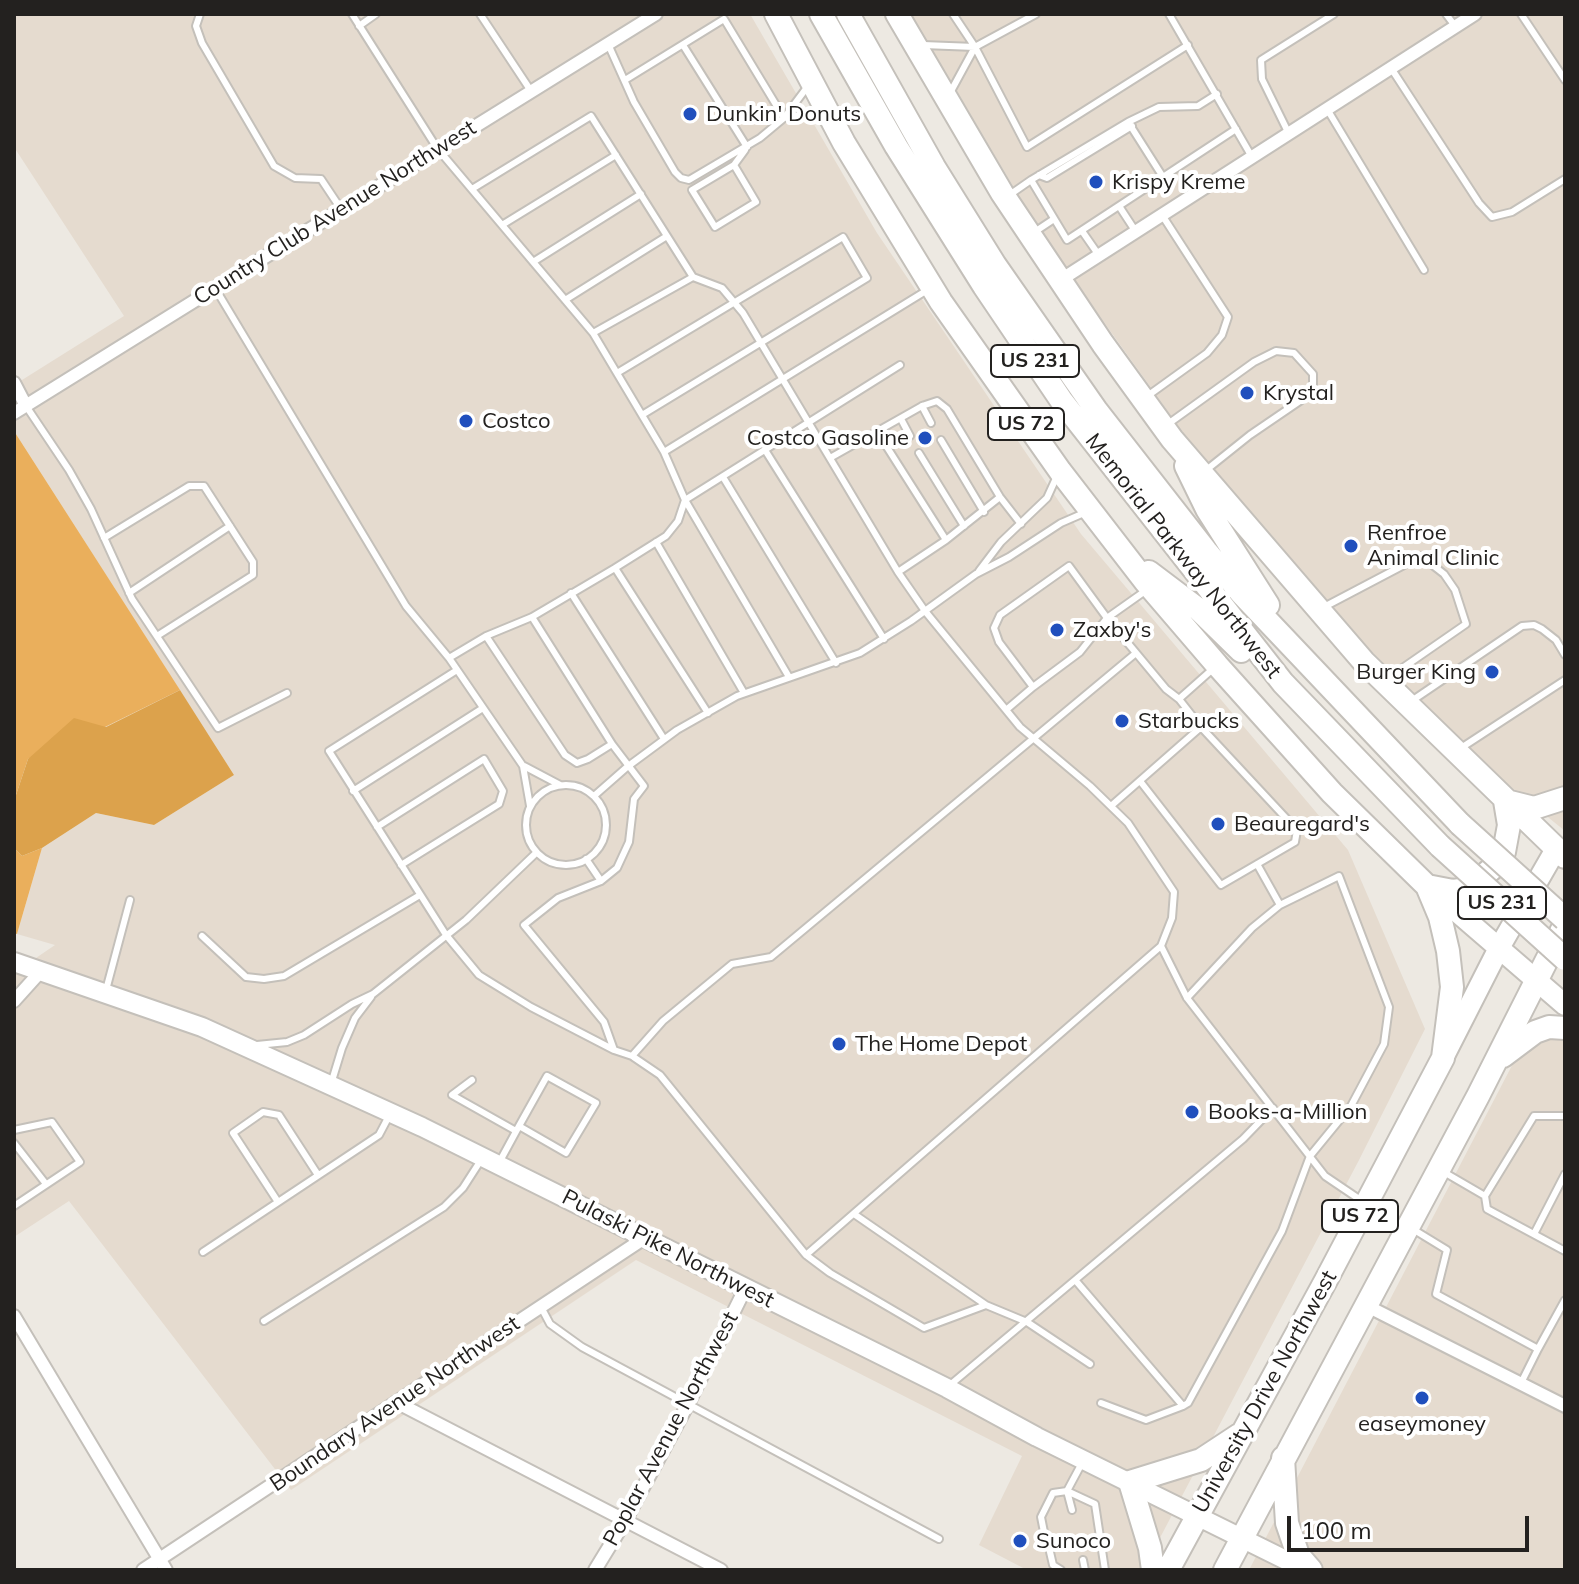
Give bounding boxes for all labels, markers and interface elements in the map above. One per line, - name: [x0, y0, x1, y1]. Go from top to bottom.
- place label: Dunkin' Donuts: [706, 101, 861, 127]
- marker: Dunkin' Donuts: [681, 105, 699, 123]
- street label: Country Club Avenue Northwest: [189, 115, 481, 311]
- place label: Krispy Kreme: [1112, 169, 1246, 195]
- marker: Krispy Kreme: [1087, 173, 1105, 191]
- road number: US 231: [991, 345, 1079, 377]
- place label: Krystal: [1263, 380, 1334, 406]
- marker: Krystal: [1238, 384, 1256, 402]
- place label: Costco: [482, 408, 550, 434]
- road number: US 72: [988, 408, 1064, 440]
- marker: Costco: [457, 412, 475, 430]
- place label: Costco Gasoline: [747, 425, 909, 451]
- marker: Costco Gasoline: [916, 429, 934, 447]
- street label: Memorial Parkway Northwest: [1079, 429, 1287, 683]
- place label: Renfroe Animal Clinic: [1367, 520, 1499, 572]
- marker: Renfroe Animal Clinic: [1342, 537, 1360, 555]
- place label: Zaxby's: [1073, 617, 1151, 643]
- marker: Zaxby's: [1048, 621, 1066, 639]
- place label: Burger King: [1356, 659, 1476, 685]
- marker: Burger King: [1483, 663, 1501, 681]
- place label: Starbucks: [1138, 708, 1239, 734]
- marker: Starbucks: [1113, 712, 1131, 730]
- place label: Beauregard's: [1234, 811, 1370, 837]
- marker: Beauregard's: [1209, 815, 1227, 833]
- road number: US 231: [1458, 887, 1546, 919]
- place label: The Home Depot: [855, 1031, 1027, 1057]
- marker: The Home Depot: [830, 1035, 848, 1053]
- place label: Books-a-Million: [1208, 1099, 1367, 1125]
- marker: Books-a-Million: [1183, 1103, 1201, 1121]
- street label: Pulaski Pike Northwest: [558, 1184, 778, 1314]
- road number: US 72: [1322, 1200, 1398, 1232]
- street label: University Drive Northwest: [1187, 1266, 1343, 1518]
- street label: Poplar Avenue Northwest: [598, 1307, 744, 1551]
- street label: Boundary Avenue Northwest: [265, 1310, 525, 1498]
- marker: easeymoney: [1413, 1389, 1431, 1407]
- place label: easeymoney: [1358, 1411, 1486, 1437]
- scale bar: [1291, 1500, 1533, 1550]
- text: 100 m: [1301, 1515, 1372, 1545]
- place label: Sunoco: [1036, 1528, 1111, 1554]
- marker: Sunoco: [1011, 1532, 1029, 1550]

